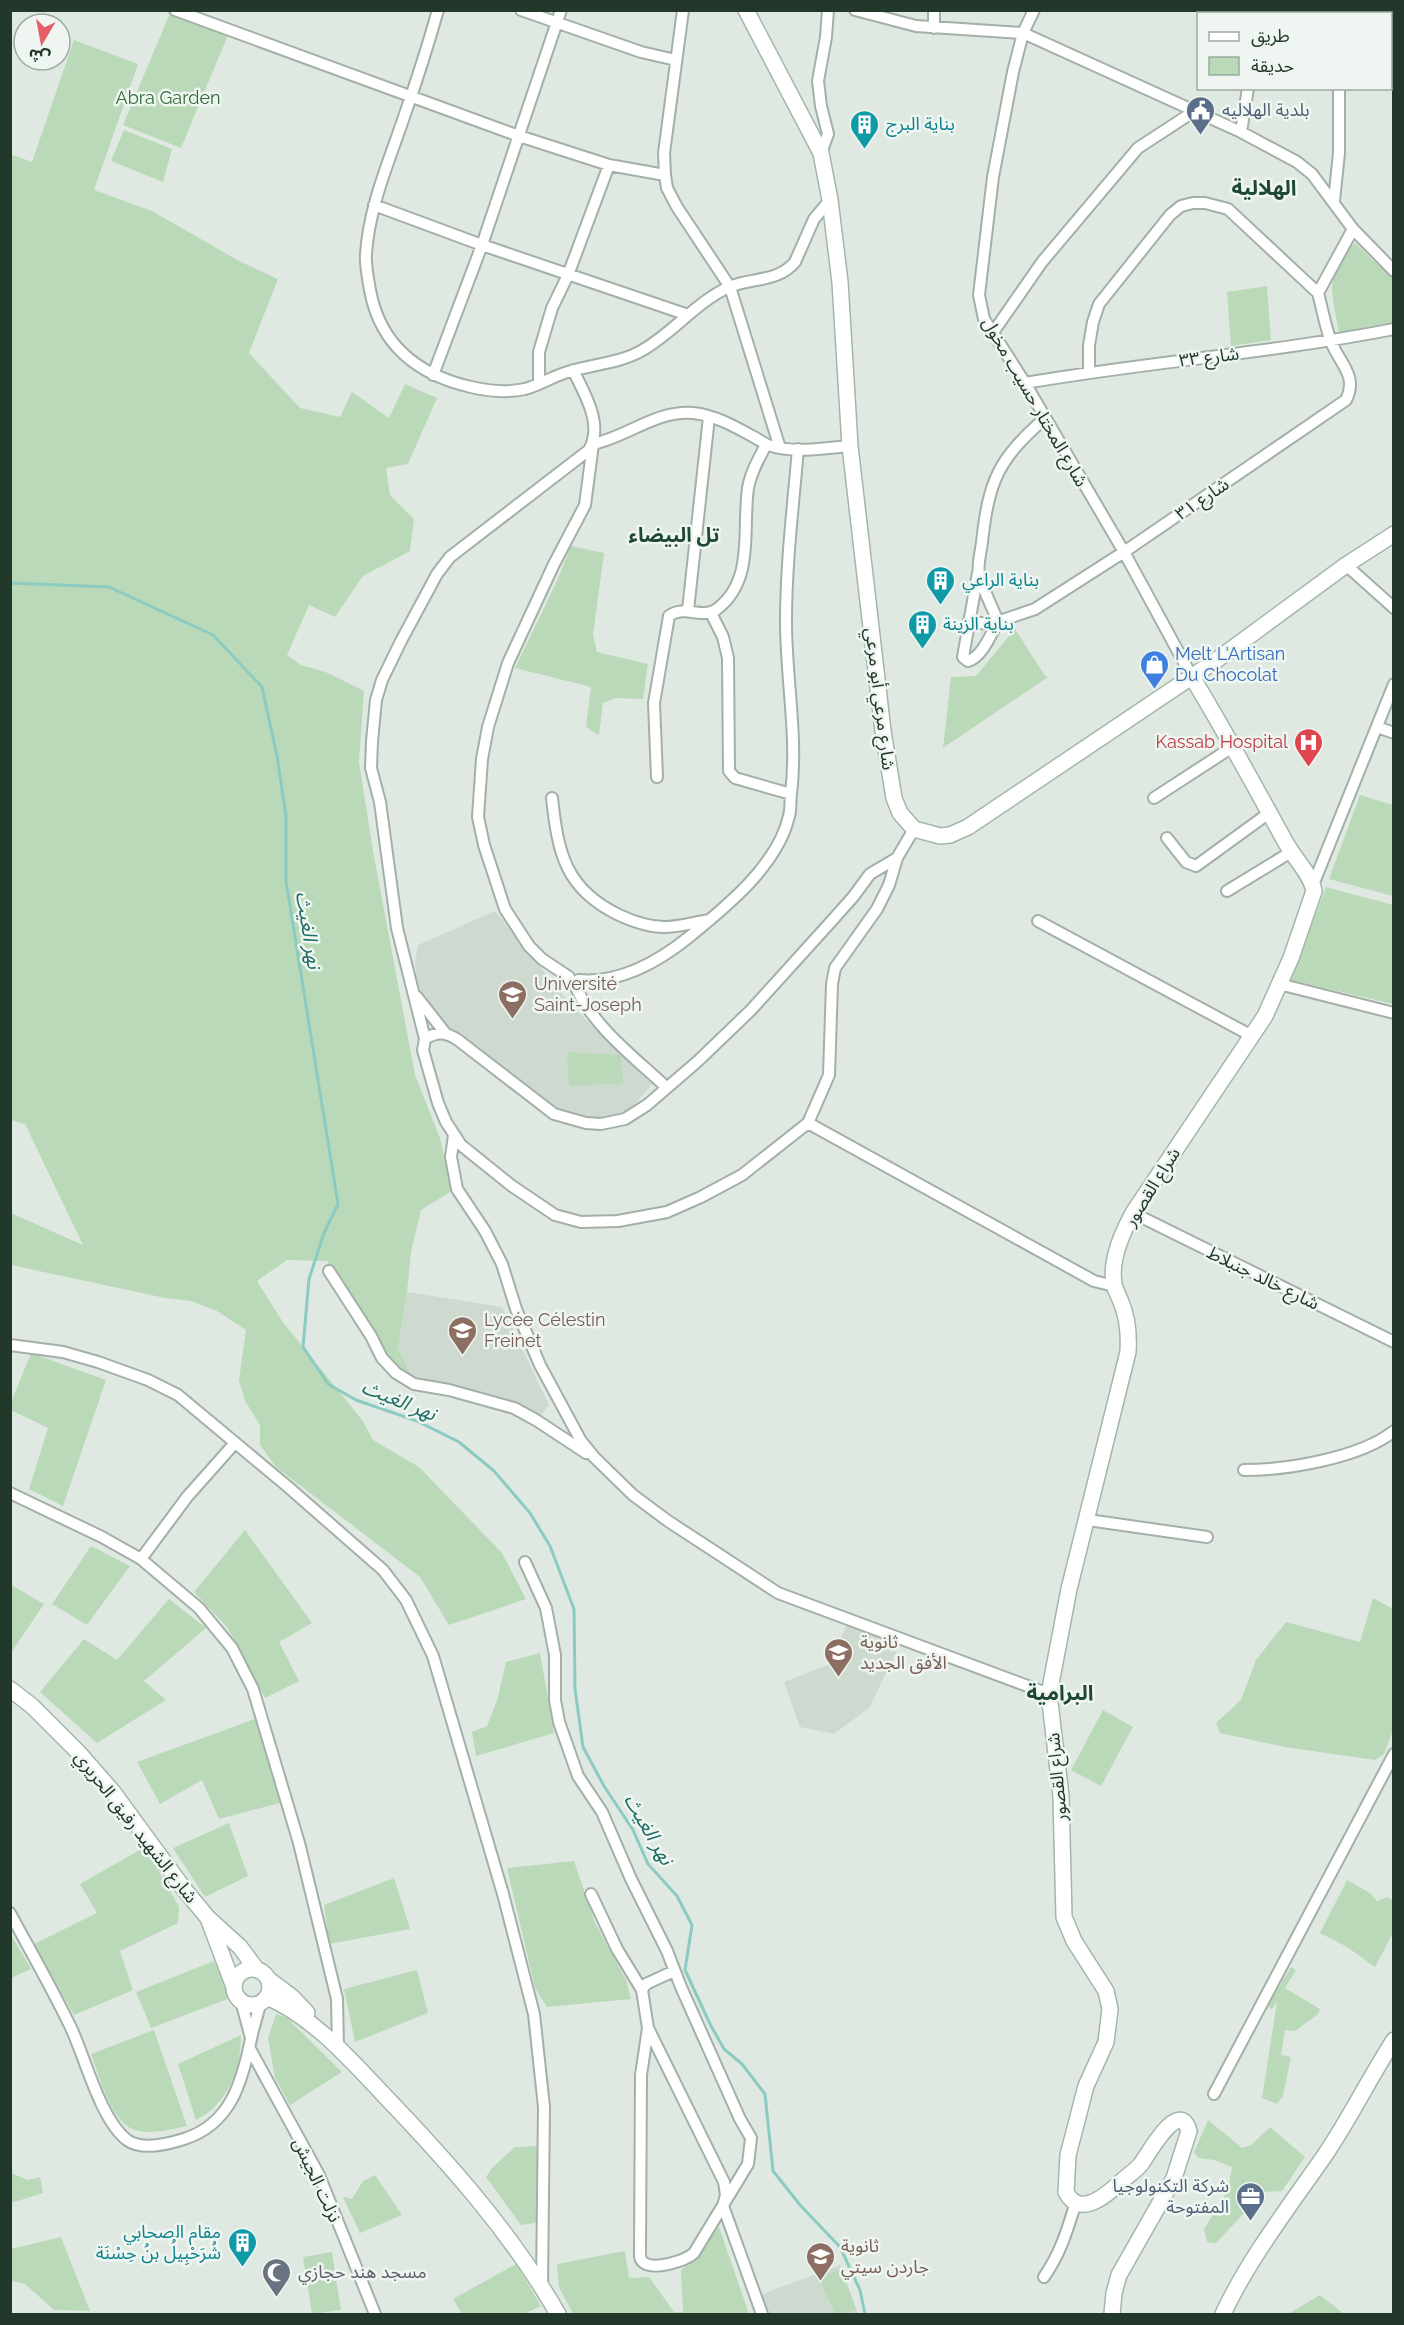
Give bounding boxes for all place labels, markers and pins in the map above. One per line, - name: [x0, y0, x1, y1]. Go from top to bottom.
- public building icon: بلدية الهلاليه: [1185, 94, 1217, 136]
- place label: بلدية الهلاليه: [1222, 99, 1310, 120]
- building icon: بناية البرج: [849, 108, 881, 150]
- place label: بناية البرج: [886, 113, 955, 137]
- building icon: بناية الراعي: [925, 564, 957, 606]
- place label: بناية الراعي: [962, 569, 1039, 593]
- building icon: بناية الزينة: [906, 608, 938, 650]
- place label: بناية الزينة: [943, 613, 1014, 635]
- place label: Melt L'Artisan Du Chocolat: [1175, 643, 1285, 685]
- shop icon: Melt L'Artisan Du Chocolat: [1138, 648, 1170, 690]
- hospital icon: Kassab Hospital: [1293, 726, 1325, 768]
- place label: Kassab Hospital: [1155, 731, 1288, 752]
- place label: Université Saint-Joseph: [534, 973, 642, 1015]
- school or university icon: Université Saint-Joseph: [497, 978, 529, 1020]
- place label: Lycée Célestin Freinet: [484, 1309, 606, 1351]
- school or university icon: Lycée Célestin Freinet: [447, 1314, 479, 1356]
- place label: ثانوية الأفق الجديد: [860, 1631, 947, 1674]
- school or university icon: ثانوية الأفق الجديد: [823, 1636, 855, 1678]
- place label: شركة التكنولوجيا المفتوحة: [1113, 2175, 1229, 2218]
- office icon: شركة التكنولوجيا المفتوحة: [1234, 2180, 1266, 2222]
- place label: مقام الصحابي شُرَحْبِيلُ بنُ حِسْنَة: [96, 2221, 221, 2266]
- building icon: مقام الصحابي شُرَحْبِيلُ بنُ حِسْنَة: [226, 2226, 258, 2268]
- place label: ثانوية جاردن سيتي: [841, 2235, 929, 2280]
- school or university icon: ثانوية جاردن سيتي: [804, 2240, 836, 2282]
- mosque icon: مسجد هند حجازي: [261, 2256, 293, 2298]
- place label: مسجد هند حجازي: [298, 2261, 427, 2285]

